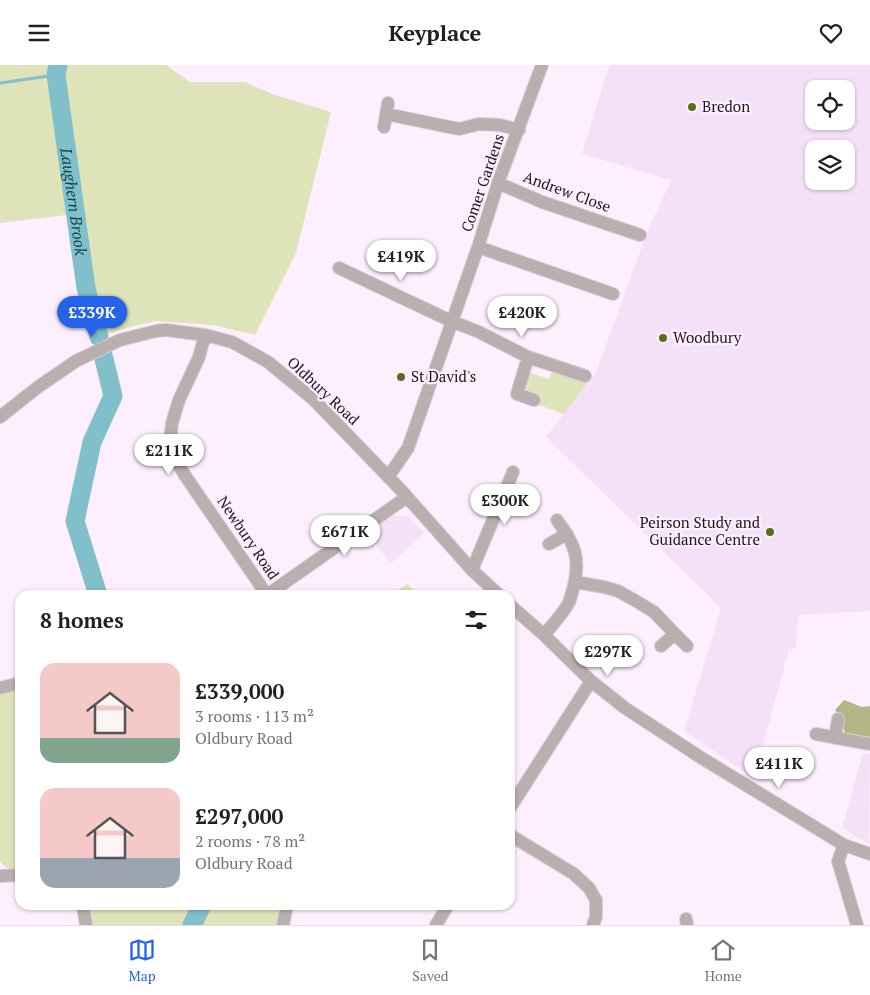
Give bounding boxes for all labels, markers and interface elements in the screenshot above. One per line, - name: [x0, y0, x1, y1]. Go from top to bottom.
- text: Keyplace: [389, 18, 481, 47]
- icon: menu: [25, 19, 53, 47]
- icon: heart: [817, 19, 845, 47]
- map controls: [805, 80, 855, 190]
- button: locate: [805, 80, 855, 130]
- place label: Bredon: [702, 96, 750, 116]
- marker: Bredon: [686, 101, 698, 113]
- street label: Comer Gardens: [456, 131, 508, 234]
- button: layers: [805, 140, 855, 190]
- water label: Laughern Brook: [55, 145, 92, 257]
- street label: Andrew Close: [521, 166, 614, 216]
- pin: £419K: [366, 239, 436, 282]
- text: £419K: [377, 245, 425, 267]
- pin: £339K: [57, 295, 127, 338]
- pin: £420K: [487, 295, 557, 338]
- text: £339K: [68, 301, 116, 323]
- text: £420K: [498, 301, 546, 323]
- place label: Woodbury: [673, 327, 742, 347]
- marker: Woodbury: [657, 332, 669, 344]
- street label: Oldbury Road: [283, 352, 364, 429]
- place label: St David's: [411, 366, 476, 386]
- marker: St David's: [395, 371, 407, 383]
- pin: £211K: [134, 433, 204, 476]
- text: £211K: [145, 439, 193, 461]
- pin: £300K: [470, 483, 540, 526]
- text: £300K: [481, 489, 529, 511]
- street label: Newbury Road: [213, 492, 284, 583]
- place label: Peirson Study and Guidance Centre: [640, 512, 760, 549]
- pin: £671K: [310, 515, 380, 557]
- text: £671K: [321, 520, 369, 542]
- marker: Peirson Study and Guidance Centre: [764, 526, 776, 538]
- text: 8 homes: [40, 606, 124, 634]
- icon: filters: [462, 606, 490, 634]
- pin: £297K: [573, 635, 643, 677]
- text: £297K: [584, 640, 632, 662]
- text: £339,000: [195, 677, 284, 705]
- icon: home: [80, 683, 140, 743]
- text: 3 rooms · 113 m²: [195, 705, 314, 727]
- text: Oldbury Road: [195, 727, 293, 749]
- pin: £411K: [744, 747, 814, 789]
- text: £411K: [755, 752, 803, 774]
- text: £297,000: [195, 802, 283, 830]
- icon: home: [80, 808, 140, 868]
- text: 2 rooms · 78 m²: [195, 830, 305, 852]
- text: Oldbury Road: [195, 852, 293, 874]
- tab: Map: [128, 936, 156, 985]
- tab: Saved: [412, 936, 449, 985]
- tab: Home: [705, 936, 742, 985]

